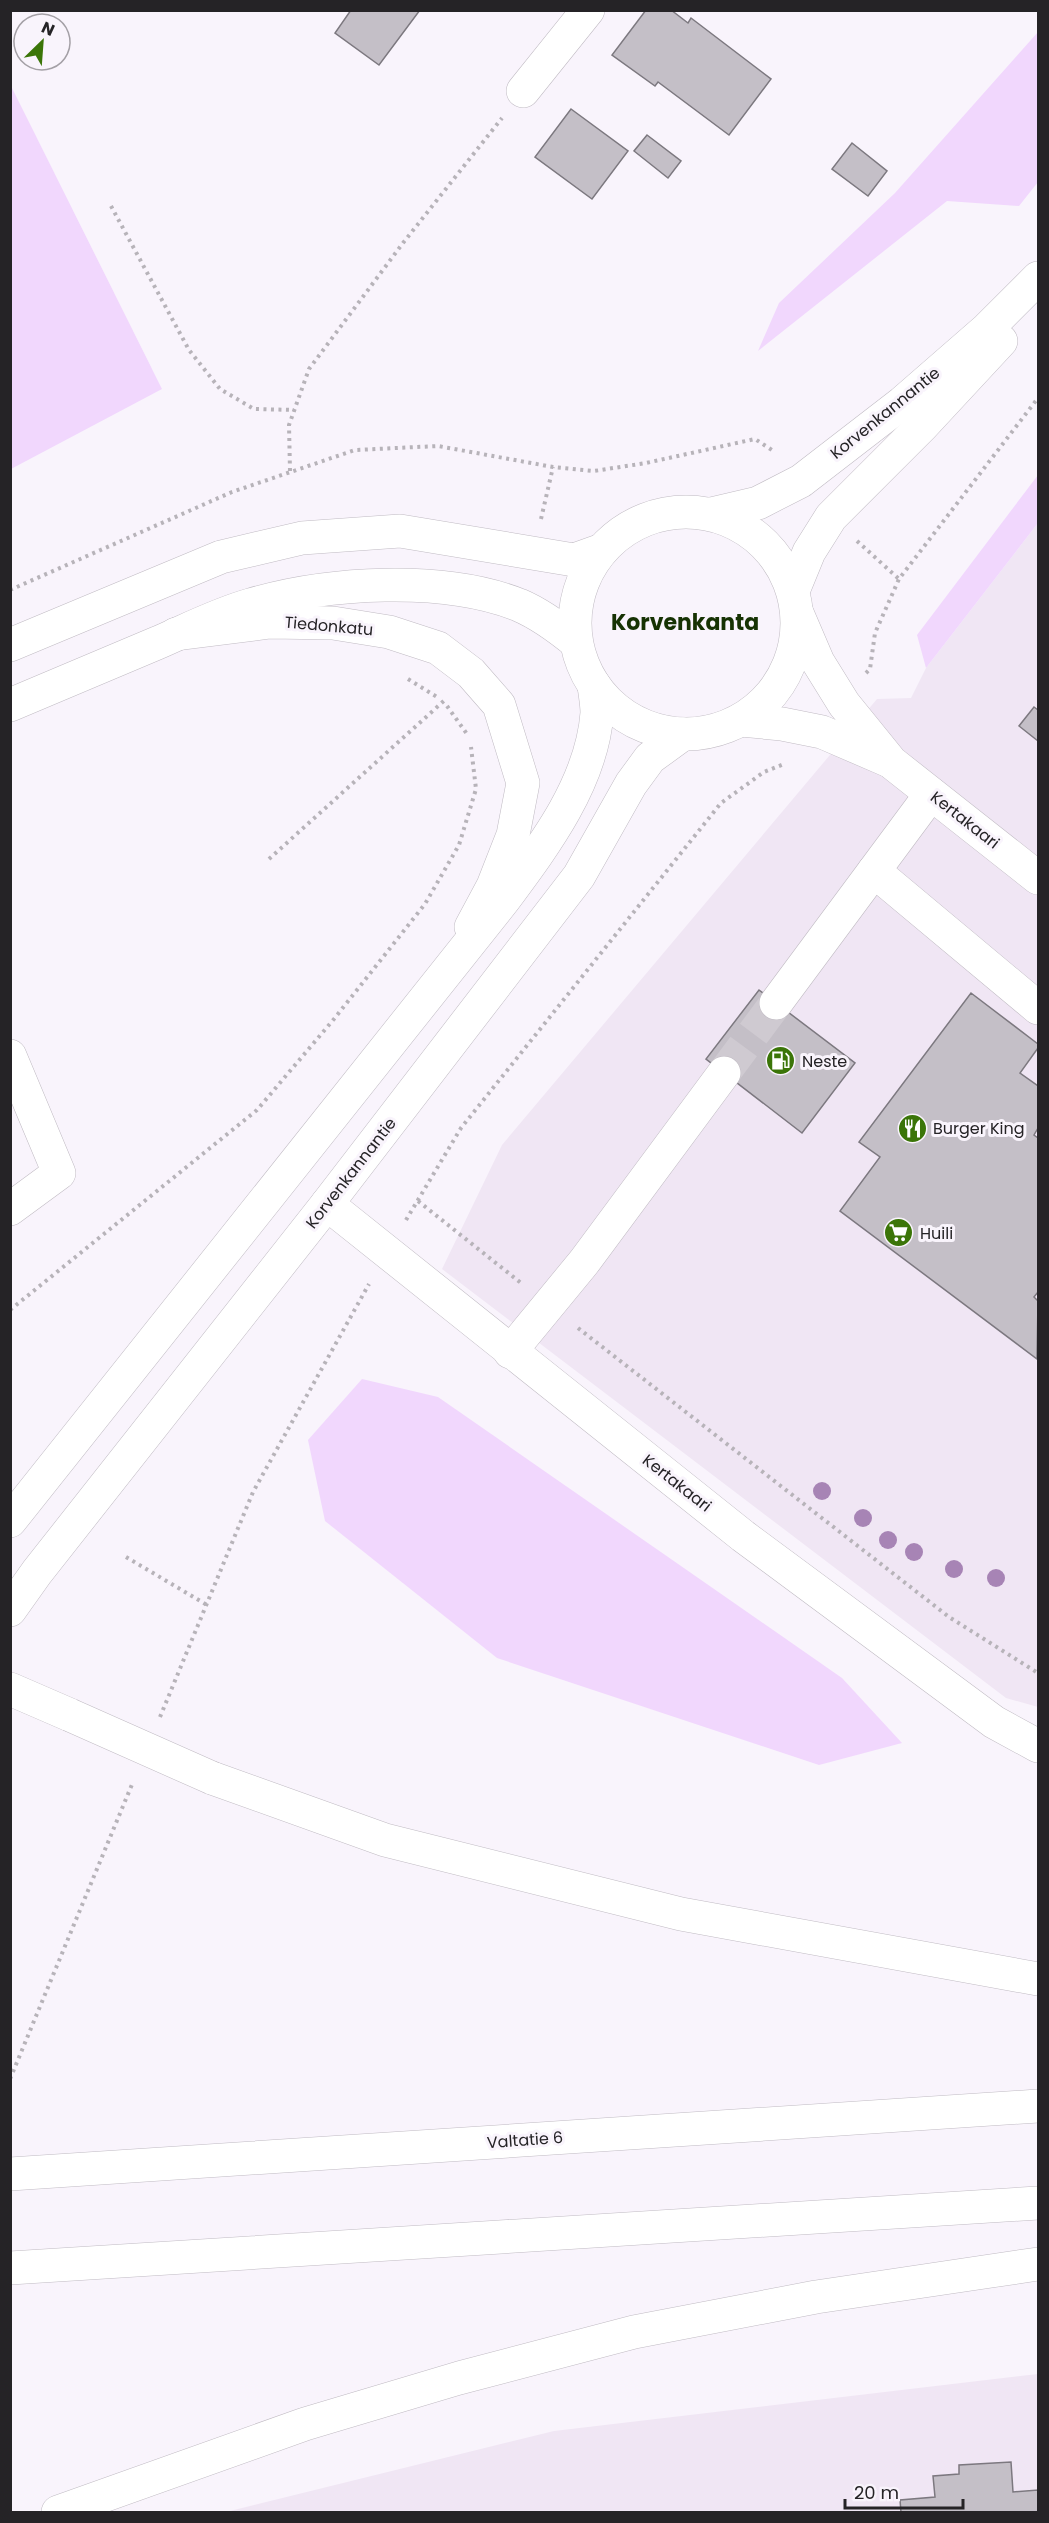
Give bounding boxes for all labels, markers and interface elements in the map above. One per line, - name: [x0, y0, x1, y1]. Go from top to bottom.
- north arrow: [12, 12, 72, 72]
- text: N: [38, 16, 58, 42]
- street label: Korvenkannantie: [825, 361, 945, 464]
- district label: Korvenkanta: [611, 607, 759, 638]
- street label: Tiedonkatu: [284, 611, 374, 641]
- street label: Kertakaari: [926, 786, 1004, 854]
- fuel station icon: Neste: [765, 1045, 797, 1077]
- place label: Neste: [802, 1050, 847, 1073]
- restaurant icon: Burger King: [896, 1112, 928, 1144]
- street label: Korvenkannantie: [300, 1113, 402, 1233]
- place label: Burger King: [933, 1117, 1025, 1140]
- supermarket icon: Huili: [883, 1217, 915, 1249]
- place label: Huili: [920, 1222, 953, 1245]
- street label: Kertakaari: [638, 1449, 716, 1517]
- street label: Valtatie 6: [486, 2126, 564, 2154]
- scale bar: [845, 2472, 964, 2510]
- text: 20 m: [854, 2480, 899, 2505]

